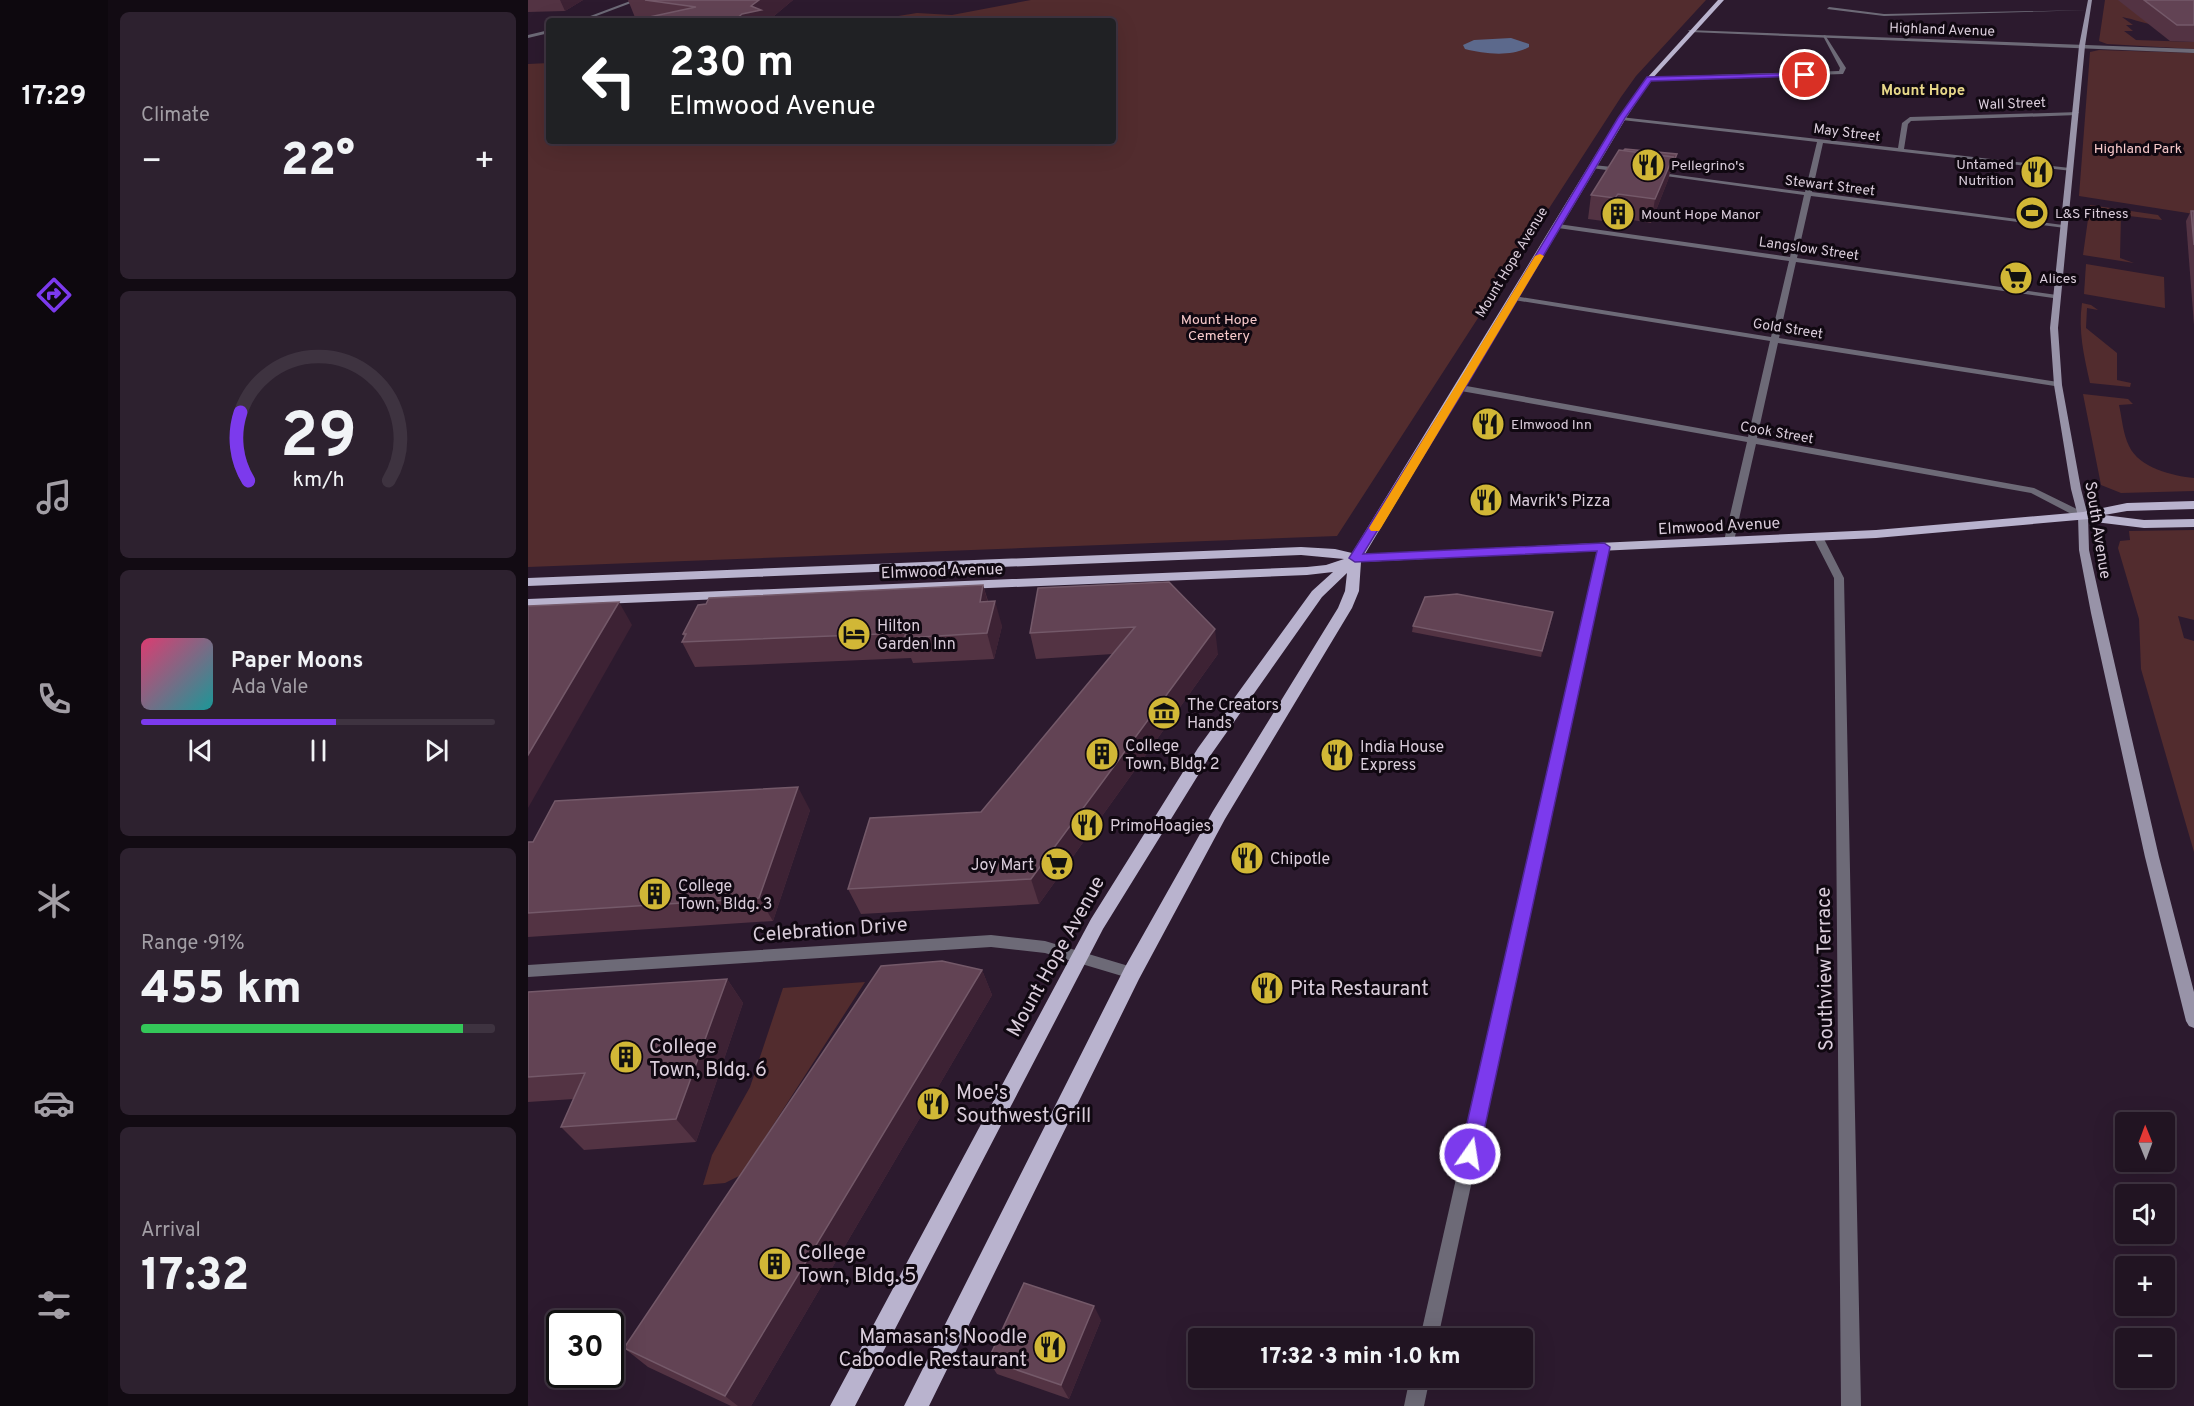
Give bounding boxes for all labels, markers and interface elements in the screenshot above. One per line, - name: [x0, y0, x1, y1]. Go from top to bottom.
- street label: Highland Avenue: [1889, 20, 1995, 41]
- text: 230 m: [669, 38, 794, 91]
- icon: left: [570, 42, 648, 120]
- pin: [1779, 49, 1830, 100]
- icon: arrive: [1788, 58, 1821, 91]
- text: 17:29: [22, 80, 86, 114]
- district label: Mount Hope: [1881, 82, 1965, 101]
- text: Elmwood Avenue: [669, 90, 876, 124]
- street label: Wall Street: [1978, 95, 2046, 114]
- text: Climate: [141, 103, 210, 129]
- street label: May Street: [1812, 121, 1881, 146]
- text: 22°: [281, 134, 355, 191]
- park label: Highland Park: [2094, 141, 2182, 158]
- text: −: [141, 142, 162, 184]
- text: +: [474, 142, 495, 184]
- restaurant icon: Pellegrino's: [1630, 147, 1666, 183]
- restaurant icon: Untamed Nutrition: [2019, 154, 2055, 190]
- place label: Untamed Nutrition: [1956, 157, 2014, 190]
- place label: Pellegrino's: [1671, 158, 1745, 175]
- street label: Stewart Street: [1784, 173, 1876, 200]
- sports icon: L&S Fitness: [2014, 195, 2050, 231]
- building icon: Mount Hope Manor: [1600, 196, 1636, 232]
- street label: Mount Hope Avenue: [1473, 204, 1552, 321]
- place label: L&S Fitness: [2055, 206, 2129, 223]
- place label: Mount Hope Manor: [1641, 207, 1761, 224]
- street label: Langslow Street: [1758, 234, 1860, 265]
- supermarket icon: Alices: [1998, 260, 2034, 296]
- place label: Alices: [2039, 271, 2077, 288]
- icon: directions: [33, 274, 75, 316]
- park label: Mount Hope Cemetery: [1181, 312, 1257, 345]
- street label: Gold Street: [1751, 316, 1824, 343]
- text: 29: [280, 400, 356, 479]
- restaurant icon: Elmwood Inn: [1470, 406, 1506, 442]
- place label: Elmwood Inn: [1511, 417, 1592, 434]
- street label: Cook Street: [1739, 419, 1815, 448]
- text: km/h: [292, 468, 344, 495]
- icon: music: [33, 476, 75, 518]
- street label: South Avenue: [2079, 480, 2115, 581]
- restaurant icon: Mavrik's Pizza: [1468, 482, 1504, 518]
- place label: Mavrik's Pizza: [1509, 492, 1610, 512]
- street label: Elmwood Avenue: [1657, 514, 1781, 540]
- street label: Elmwood Avenue: [881, 560, 1004, 584]
- hotel icon: Hilton Garden Inn: [836, 616, 872, 652]
- place label: Hilton Garden Inn: [877, 617, 956, 655]
- text: Paper Moons: [231, 648, 363, 675]
- text: Ada Vale: [231, 675, 308, 701]
- icon: phone: [33, 678, 75, 720]
- museum icon: The Creators Hands: [1146, 695, 1182, 731]
- place label: The Creators Hands: [1187, 696, 1279, 734]
- icon: previous: [184, 734, 217, 767]
- icon: pause: [302, 734, 335, 767]
- icon: next: [420, 734, 453, 767]
- building icon: College Town, Bldg. 2: [1084, 736, 1120, 772]
- place label: College Town, Bldg. 2: [1125, 737, 1220, 775]
- restaurant icon: India House Express: [1319, 737, 1355, 773]
- place label: India House Express: [1360, 738, 1444, 776]
- restaurant icon: PrimoHoagies: [1069, 807, 1105, 843]
- place label: PrimoHoagies: [1110, 817, 1211, 837]
- restaurant icon: Chipotle: [1229, 840, 1265, 876]
- supermarket icon: Joy Mart: [1039, 846, 1075, 882]
- place label: Chipotle: [1270, 850, 1330, 870]
- place label: Joy Mart: [971, 856, 1034, 876]
- street label: Mount Hope Avenue: [1002, 872, 1112, 1042]
- building icon: College Town, Bldg. 3: [637, 876, 673, 912]
- place label: College Town, Bldg. 3: [678, 877, 772, 915]
- icon: climate: [33, 880, 75, 922]
- street label: Southview Terrace: [1812, 887, 1840, 1051]
- street label: Celebration Drive: [752, 913, 908, 949]
- text: Range · 91%: [141, 931, 245, 957]
- text: 455 km: [141, 962, 302, 1019]
- restaurant icon: Pita Restaurant: [1249, 970, 1285, 1006]
- place label: Pita Restaurant: [1290, 977, 1429, 1003]
- place label: College Town, Bldg. 6: [649, 1035, 767, 1084]
- building icon: College Town, Bldg. 6: [608, 1039, 644, 1075]
- place label: Moe's Southwest Grill: [956, 1081, 1091, 1130]
- icon: car: [33, 1082, 75, 1124]
- restaurant icon: Moe's Southwest Grill: [915, 1086, 951, 1122]
- north arrow: [2115, 1112, 2175, 1172]
- map controls: [2115, 1112, 2175, 1388]
- position arrow: [1438, 1122, 1502, 1186]
- button: sound: [2115, 1184, 2175, 1244]
- text: Arrival: [141, 1218, 201, 1244]
- place label: College Town, Bldg. 5: [798, 1241, 916, 1290]
- building icon: College Town, Bldg. 5: [757, 1246, 793, 1282]
- text: 17:32: [141, 1249, 249, 1306]
- button: +: [2115, 1256, 2175, 1316]
- icon: filters: [33, 1284, 75, 1326]
- speed limit sign: 30: [546, 1310, 624, 1388]
- place label: Mamasan's Noodle Caboodle Restaurant: [839, 1325, 1027, 1374]
- button: −: [2115, 1328, 2175, 1388]
- restaurant icon: Mamasan's Noodle Caboodle Restaurant: [1032, 1329, 1068, 1365]
- text: 17:32 · 3 min · 1.0 km: [1260, 1344, 1461, 1371]

